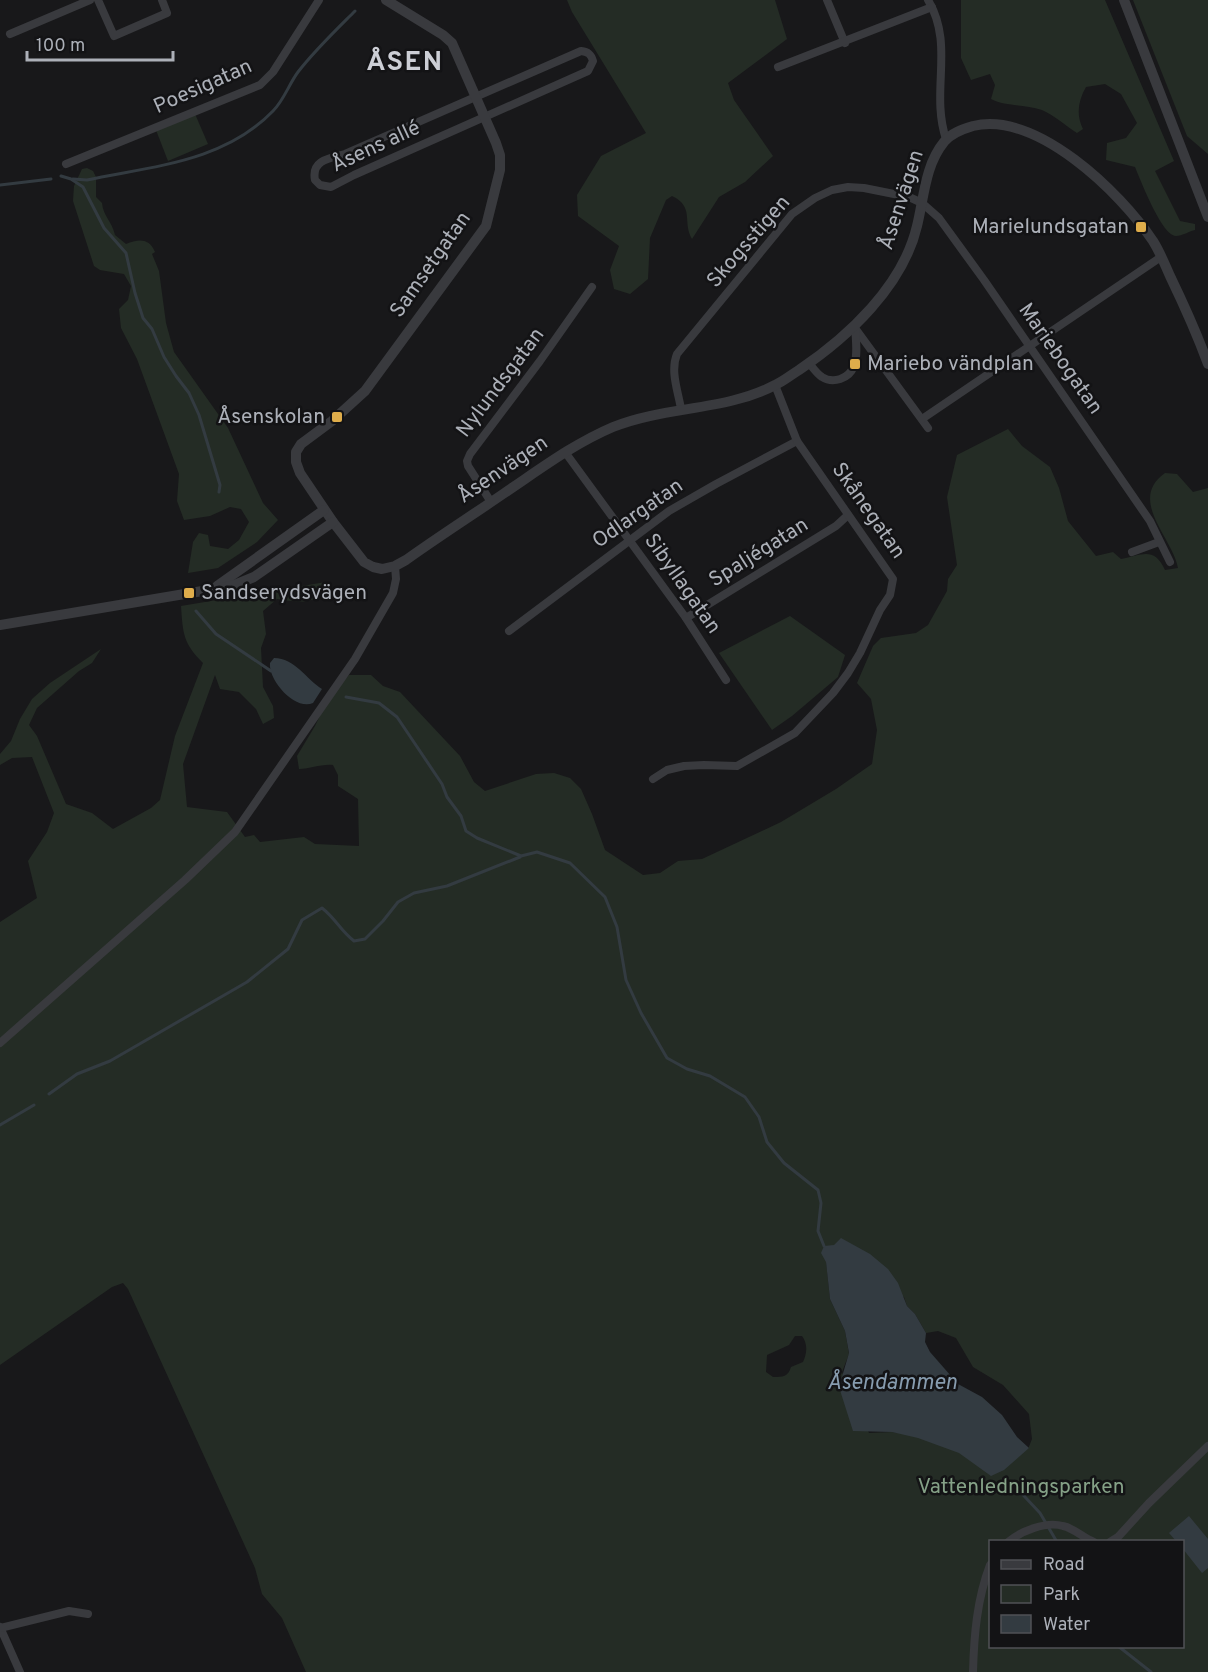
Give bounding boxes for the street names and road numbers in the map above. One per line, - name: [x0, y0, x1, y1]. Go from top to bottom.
- street label: Poesigatan: [149, 53, 257, 121]
- street label: Åsens allé: [327, 115, 425, 179]
- street label: Åsenvägen: [873, 147, 931, 253]
- street label: Skogsstigen: [701, 190, 797, 294]
- street label: Samsetgatan: [384, 207, 478, 323]
- street label: Mariebogatan: [1012, 298, 1108, 420]
- street label: Nylundsgatan: [451, 323, 551, 443]
- street label: Åsenvägen: [453, 430, 553, 510]
- street label: Skånegatan: [825, 458, 911, 564]
- street label: Odlargatan: [587, 473, 689, 555]
- street label: Spaljégatan: [704, 512, 814, 594]
- street label: Sibyllagatan: [637, 528, 727, 640]

